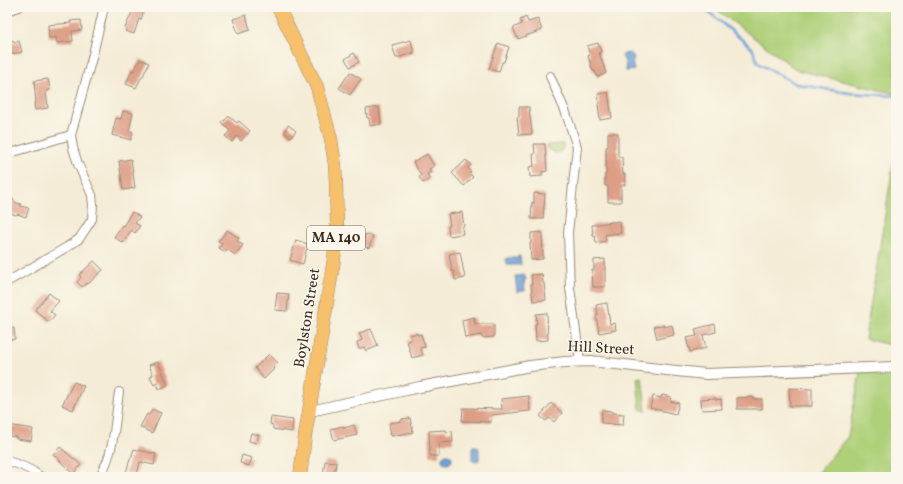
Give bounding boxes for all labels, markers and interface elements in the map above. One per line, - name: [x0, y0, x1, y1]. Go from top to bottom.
- road number: MA 140: [307, 226, 365, 250]
- street label: Boylston Street: [290, 267, 326, 369]
- street label: Hill Street: [567, 337, 635, 361]

